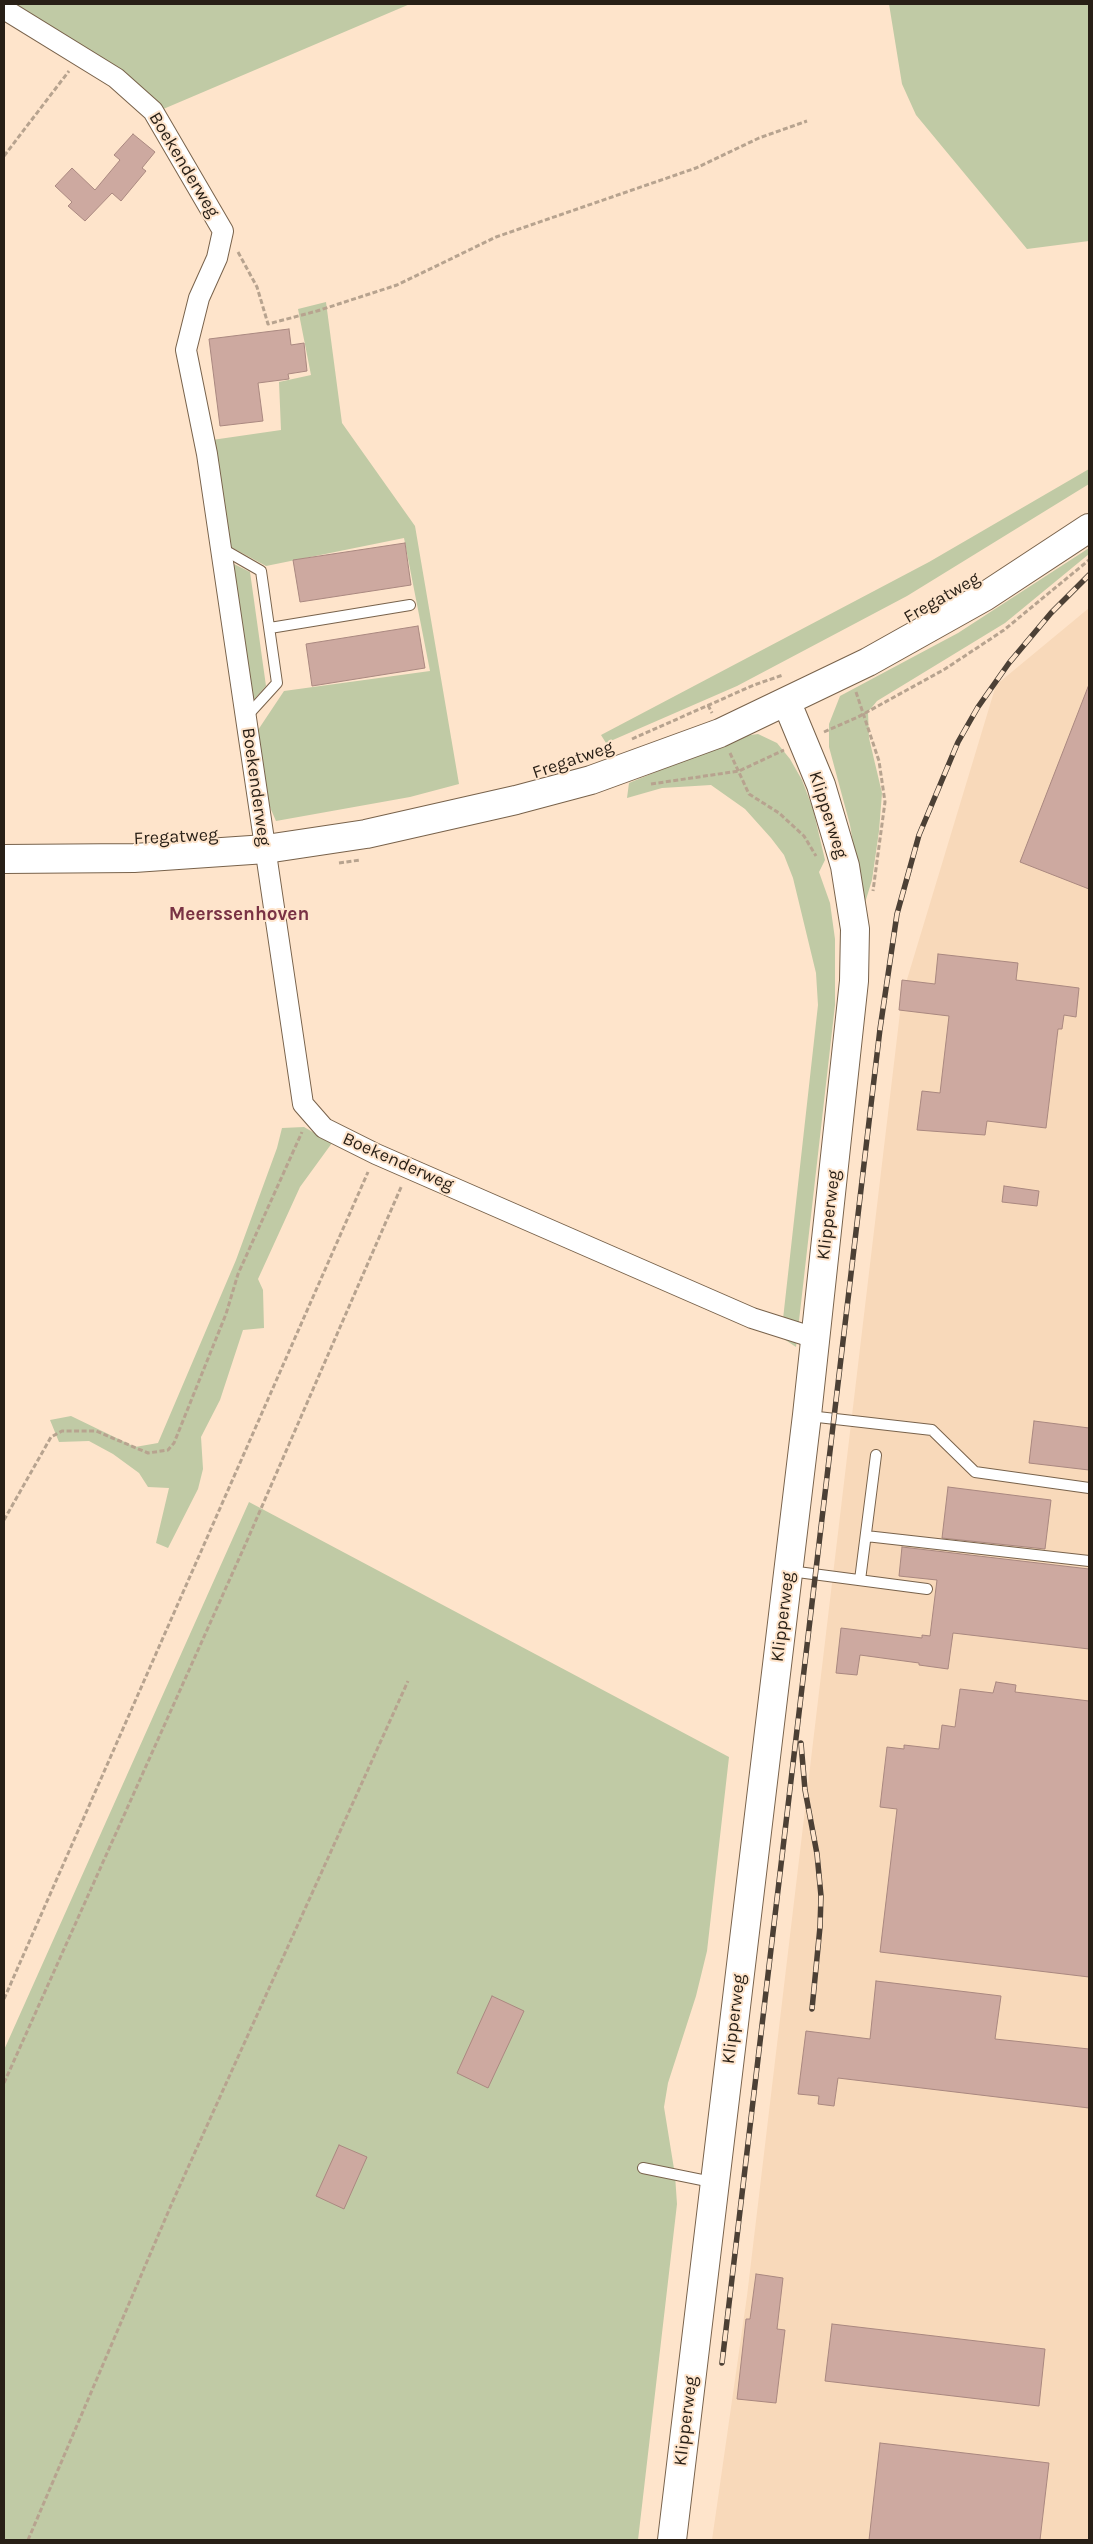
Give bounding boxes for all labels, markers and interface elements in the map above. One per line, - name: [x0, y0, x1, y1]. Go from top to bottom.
- street label: Boekenderweg: [144, 108, 224, 222]
- street label: Fregatweg: [900, 568, 984, 628]
- street label: Boekenderweg: [237, 726, 275, 848]
- street label: Fregatweg: [530, 736, 616, 784]
- street label: Klipperweg: [804, 769, 852, 861]
- street label: Fregatweg: [133, 824, 219, 850]
- district label: Meerssenhoven: [169, 904, 309, 926]
- street label: Boekenderweg: [339, 1128, 457, 1196]
- street label: Klipperweg: [813, 1169, 845, 1261]
- street label: Klipperweg: [767, 1571, 799, 1663]
- street label: Klipperweg: [718, 1973, 750, 2065]
- street label: Klipperweg: [670, 2375, 702, 2467]

